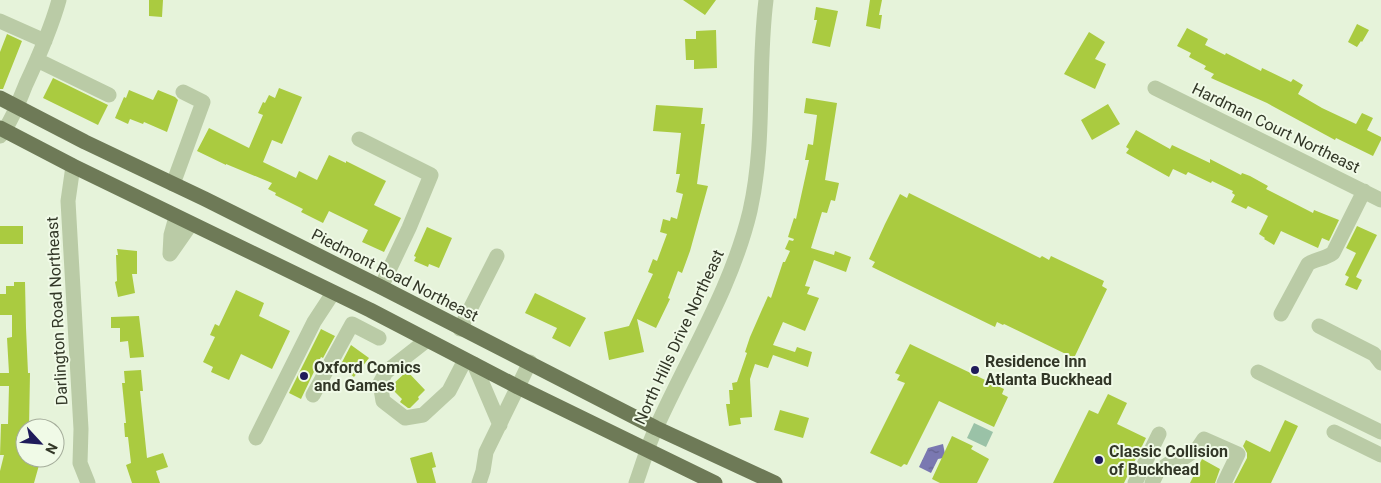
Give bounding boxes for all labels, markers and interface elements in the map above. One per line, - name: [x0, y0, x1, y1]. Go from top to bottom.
- street label: Hardman Court Northeast: [1189, 79, 1363, 177]
- street label: Darlington Road Northeast: [43, 216, 71, 406]
- street label: Piedmont Road Northeast: [309, 225, 481, 325]
- street label: North Hills Drive Northeast: [630, 247, 728, 427]
- place label: Residence Inn Atlanta Buckhead: [985, 352, 1112, 389]
- place label: Oxford Comics and Games: [314, 358, 421, 395]
- marker: Residence Inn Atlanta Buckhead: [969, 364, 981, 376]
- marker: Oxford Comics and Games: [298, 370, 310, 382]
- north arrow: [15, 418, 65, 468]
- text: N: [42, 441, 61, 457]
- place label: Classic Collision of Buckhead: [1109, 442, 1228, 479]
- marker: Classic Collision of Buckhead: [1093, 454, 1105, 466]

